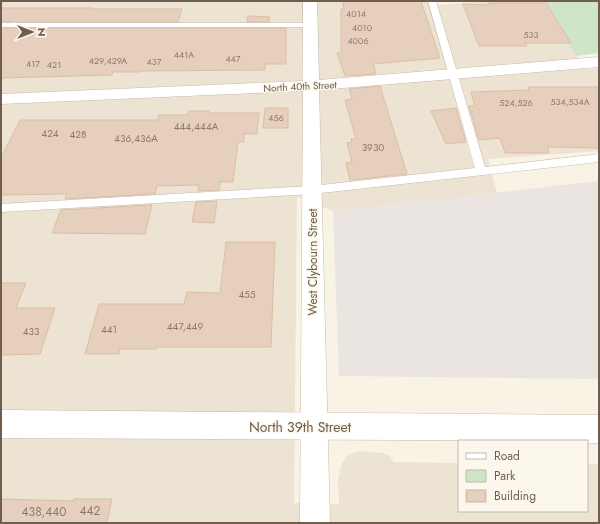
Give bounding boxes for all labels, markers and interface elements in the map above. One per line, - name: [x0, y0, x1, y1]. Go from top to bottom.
- house number: 4014: [346, 7, 366, 20]
- north arrow: [12, 12, 52, 52]
- house number: 4010: [352, 21, 373, 34]
- text: N: [34, 28, 50, 36]
- house number: 533: [524, 28, 539, 41]
- house number: 4006: [347, 34, 369, 47]
- house number: 441A: [174, 48, 194, 61]
- house number: 447: [225, 52, 241, 65]
- house number: 429,429A: [89, 54, 127, 67]
- house number: 437: [147, 55, 162, 68]
- house number: 417: [26, 57, 40, 70]
- house number: 421: [47, 58, 61, 71]
- street label: North 40th Street: [263, 77, 338, 96]
- house number: 534,534A: [550, 95, 590, 108]
- house number: 524,526: [499, 96, 533, 109]
- house number: 456: [268, 111, 284, 124]
- house number: 444,444A: [174, 119, 219, 134]
- house number: 424: [41, 126, 59, 141]
- house number: 428: [70, 127, 86, 142]
- house number: 436,436A: [114, 131, 158, 146]
- house number: 3930: [362, 140, 384, 155]
- street label: West Clybourn Street: [304, 208, 322, 316]
- house number: 455: [238, 287, 256, 302]
- house number: 447,449: [167, 319, 203, 334]
- house number: 441: [101, 322, 117, 337]
- house number: 433: [23, 324, 40, 339]
- street label: North 39th Street: [249, 417, 352, 437]
- legend: [458, 440, 588, 512]
- text: Road: [494, 447, 520, 465]
- text: Park: [494, 467, 516, 485]
- text: Building: [494, 487, 536, 505]
- house number: 442: [80, 502, 101, 520]
- house number: 438,440: [22, 503, 66, 521]

